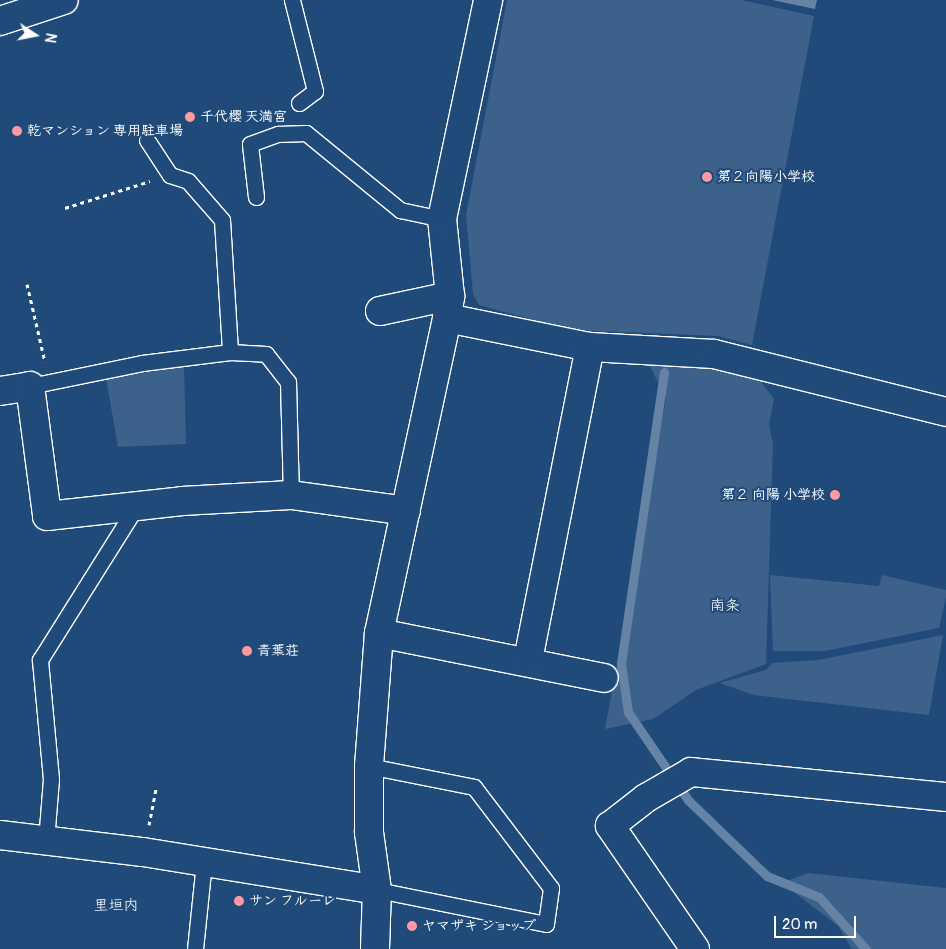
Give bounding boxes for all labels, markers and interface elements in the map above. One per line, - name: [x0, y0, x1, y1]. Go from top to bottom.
- north arrow: [10, 10, 60, 60]
- text: N: [41, 32, 59, 44]
- place label: 千代櫻 天満宮: [200, 109, 287, 125]
- marker: 千代櫻 天満宮: [184, 111, 196, 123]
- place label: 乾マンション 専用駐車場: [27, 123, 184, 139]
- marker: 乾マンション 専用駐車場: [11, 125, 23, 137]
- place label: 第２向陽小学校: [717, 169, 815, 185]
- marker: 第２向陽小学校: [701, 171, 713, 183]
- place label: 第２ 向陽 小学校: [721, 487, 825, 503]
- marker: 第２ 向陽 小学校: [829, 489, 841, 501]
- district label: 南条: [710, 597, 740, 615]
- place label: 青葉荘: [257, 643, 299, 659]
- marker: 青葉荘: [241, 645, 253, 657]
- place label: サン フルーレ: [249, 893, 337, 909]
- marker: サン フルーレ: [233, 895, 245, 907]
- district label: 里垣内: [94, 897, 138, 915]
- scale bar: [776, 906, 858, 938]
- text: 20 m: [782, 915, 817, 934]
- place label: ヤマザキ ショップ: [422, 918, 537, 934]
- marker: ヤマザキ ショップ: [406, 920, 418, 932]

